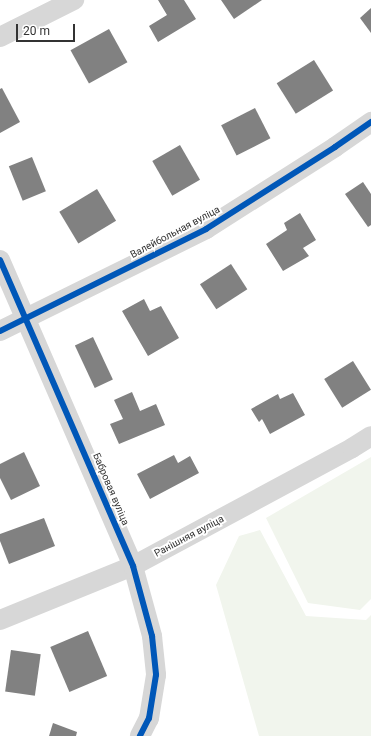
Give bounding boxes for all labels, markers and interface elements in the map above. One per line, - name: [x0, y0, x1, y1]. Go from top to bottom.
- scale bar: [18, 16, 77, 42]
- text: 20 m: [23, 24, 50, 38]
- street label: Валейбольная вуліца: [128, 203, 222, 261]
- street label: Бабровая вуліца: [90, 451, 132, 527]
- street label: Ранішняя вуліца: [152, 513, 226, 559]

